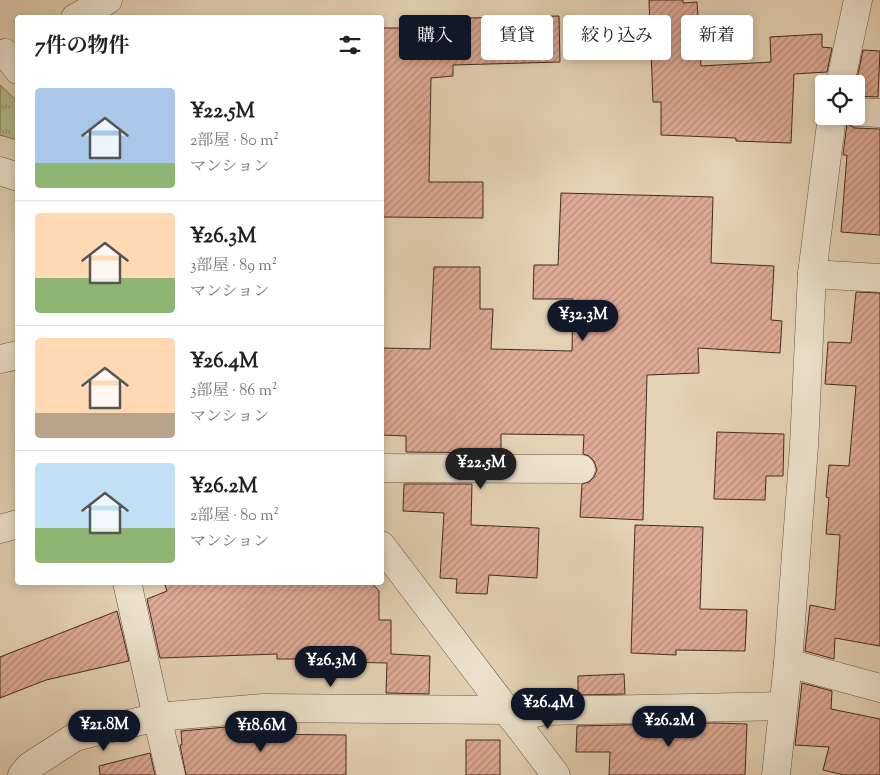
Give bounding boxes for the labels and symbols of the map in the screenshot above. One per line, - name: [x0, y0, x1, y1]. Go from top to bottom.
- pin: ¥32.3M: [542, 300, 624, 342]
- pin: ¥22.5M: [440, 448, 522, 490]
- pin: ¥26.3M: [290, 646, 372, 688]
- pin: ¥26.4M: [507, 688, 589, 730]
- pin: ¥26.2M: [628, 706, 710, 748]
- pin: ¥21.8M: [63, 710, 145, 752]
- pin: ¥18.6M: [220, 710, 302, 753]

